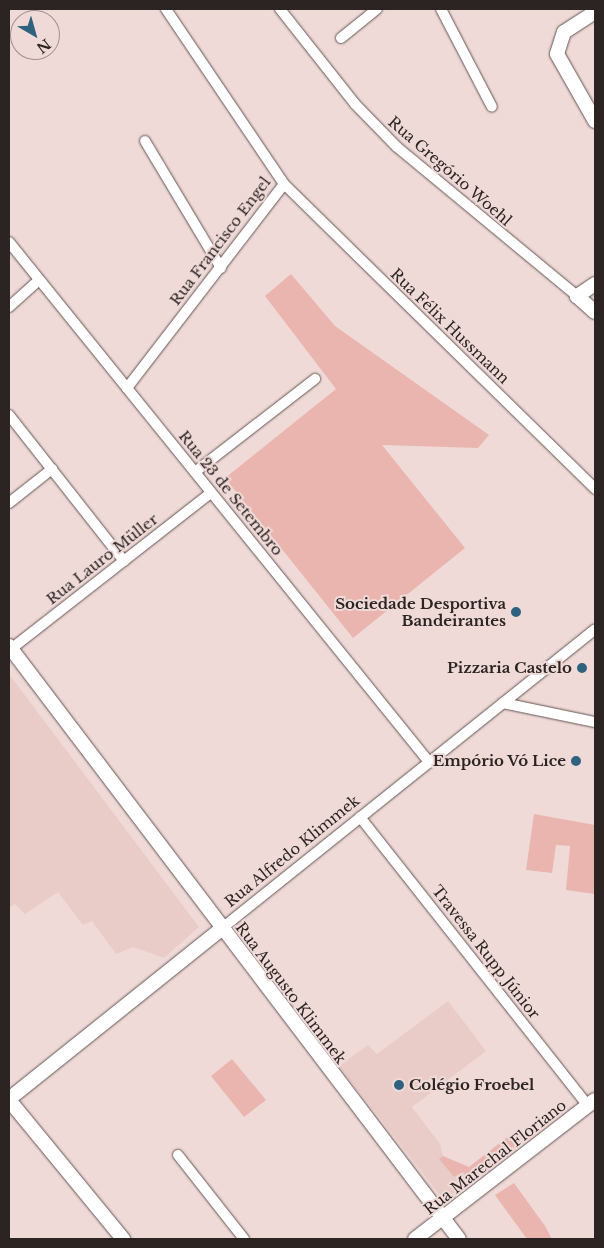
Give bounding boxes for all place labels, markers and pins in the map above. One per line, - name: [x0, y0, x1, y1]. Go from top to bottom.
- place label: Sociedade Desportiva Bandeirantes: [335, 594, 506, 629]
- marker: Sociedade Desportiva Bandeirantes: [510, 606, 522, 618]
- place label: Pizzaria Castelo: [447, 659, 572, 677]
- marker: Pizzaria Castelo: [576, 662, 588, 674]
- place label: Empório Vó Lice: [432, 752, 566, 770]
- marker: Empório Vó Lice: [570, 755, 582, 767]
- place label: Colégio Froebel: [409, 1076, 534, 1094]
- marker: Colégio Froebel: [393, 1079, 405, 1091]

